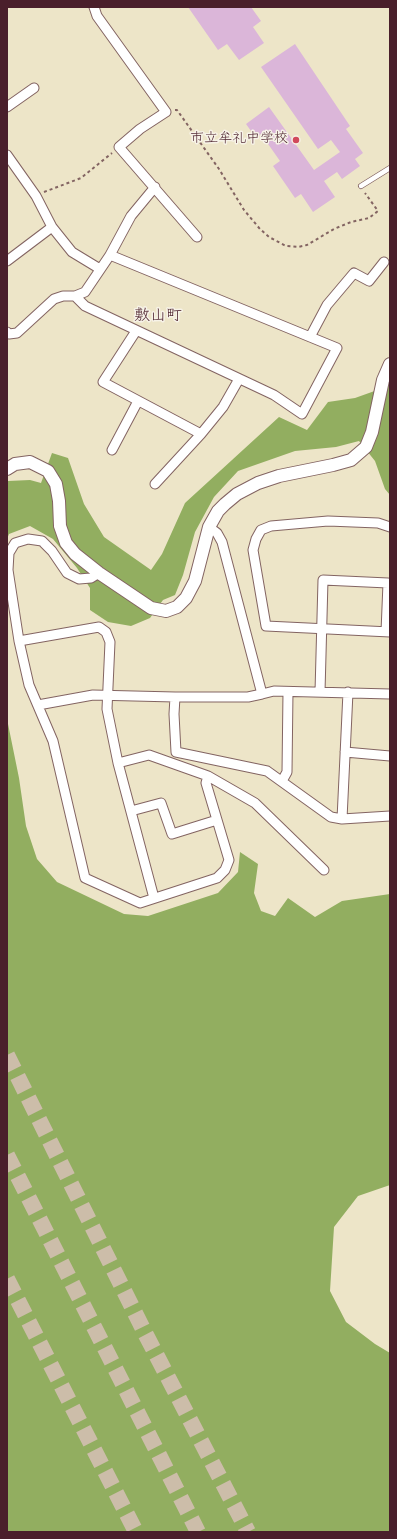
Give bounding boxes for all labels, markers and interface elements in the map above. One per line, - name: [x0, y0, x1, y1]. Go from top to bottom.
- place label: 市立牟礼中学校: [190, 132, 288, 148]
- marker: 市立牟礼中学校: [291, 135, 301, 145]
- district label: 敷山町: [134, 308, 182, 328]

